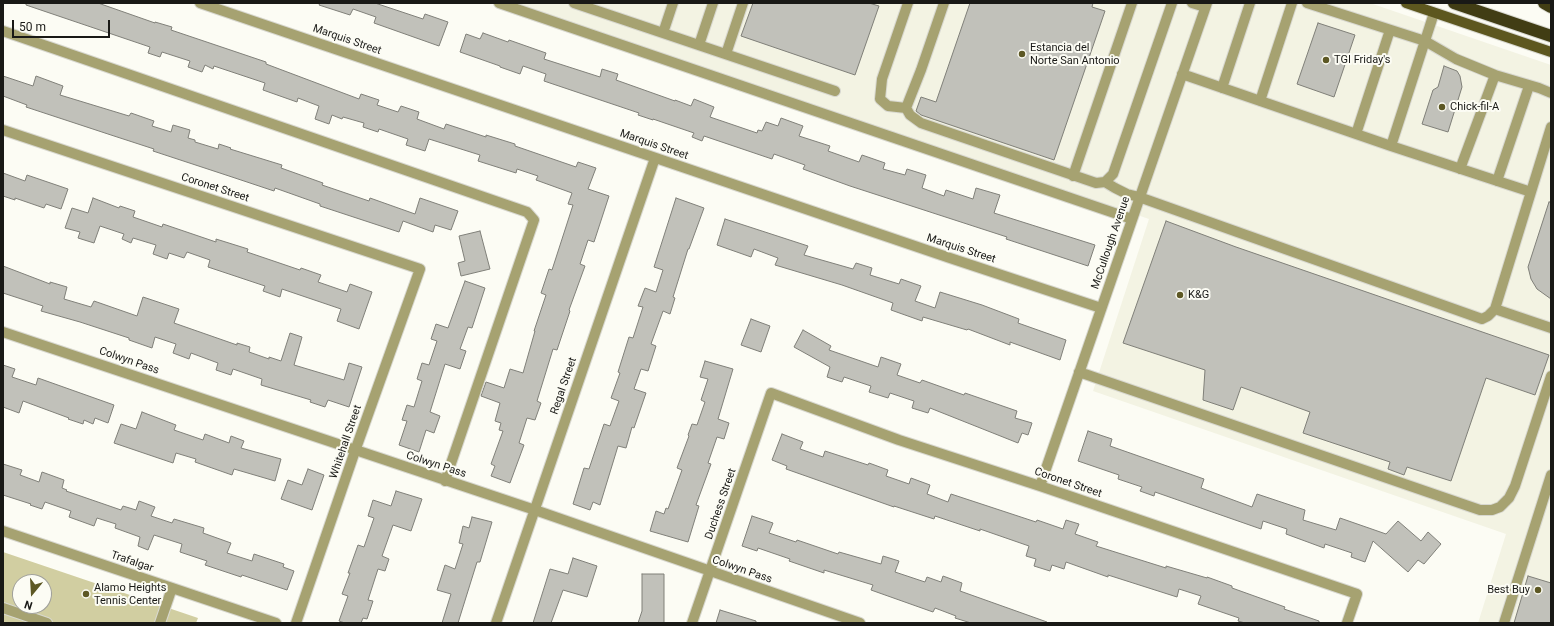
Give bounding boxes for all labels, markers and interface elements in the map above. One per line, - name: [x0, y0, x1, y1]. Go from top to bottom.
- scale bar: [14, 12, 112, 38]
- text: 50 m: [19, 20, 46, 34]
- street label: Marquis Street: [311, 22, 383, 58]
- place label: Estancia del Norte San Antonio: [1030, 41, 1120, 67]
- marker: Estancia del Norte San Antonio: [1017, 49, 1027, 59]
- place label: TGI Friday's: [1334, 53, 1391, 67]
- marker: TGI Friday's: [1321, 55, 1331, 65]
- place label: Chick-fil-A: [1450, 100, 1499, 114]
- marker: Chick-fil-A: [1437, 102, 1447, 112]
- street label: Marquis Street: [618, 127, 690, 163]
- street label: Coronet Street: [179, 171, 251, 205]
- street label: McCullough Avenue: [1089, 195, 1133, 291]
- street label: Marquis Street: [925, 232, 997, 266]
- place label: K&G: [1188, 288, 1209, 302]
- marker: K&G: [1175, 290, 1185, 300]
- street label: Colwyn Pass: [97, 345, 161, 377]
- street label: Regal Street: [548, 356, 580, 416]
- street label: Whitehall Street: [327, 403, 365, 481]
- street label: Colwyn Pass: [404, 449, 468, 481]
- street label: Coronet Street: [1032, 465, 1104, 501]
- street label: Duchess Street: [703, 467, 739, 541]
- street label: Trafalgar: [109, 549, 155, 575]
- street label: Colwyn Pass: [710, 554, 774, 586]
- north arrow: [12, 574, 52, 614]
- place label: Alamo Heights Tennis Center: [94, 581, 166, 607]
- place label: Best Buy: [1487, 583, 1530, 597]
- marker: Best Buy: [1533, 585, 1543, 595]
- marker: Alamo Heights Tennis Center: [81, 589, 91, 599]
- text: N: [23, 598, 34, 612]

